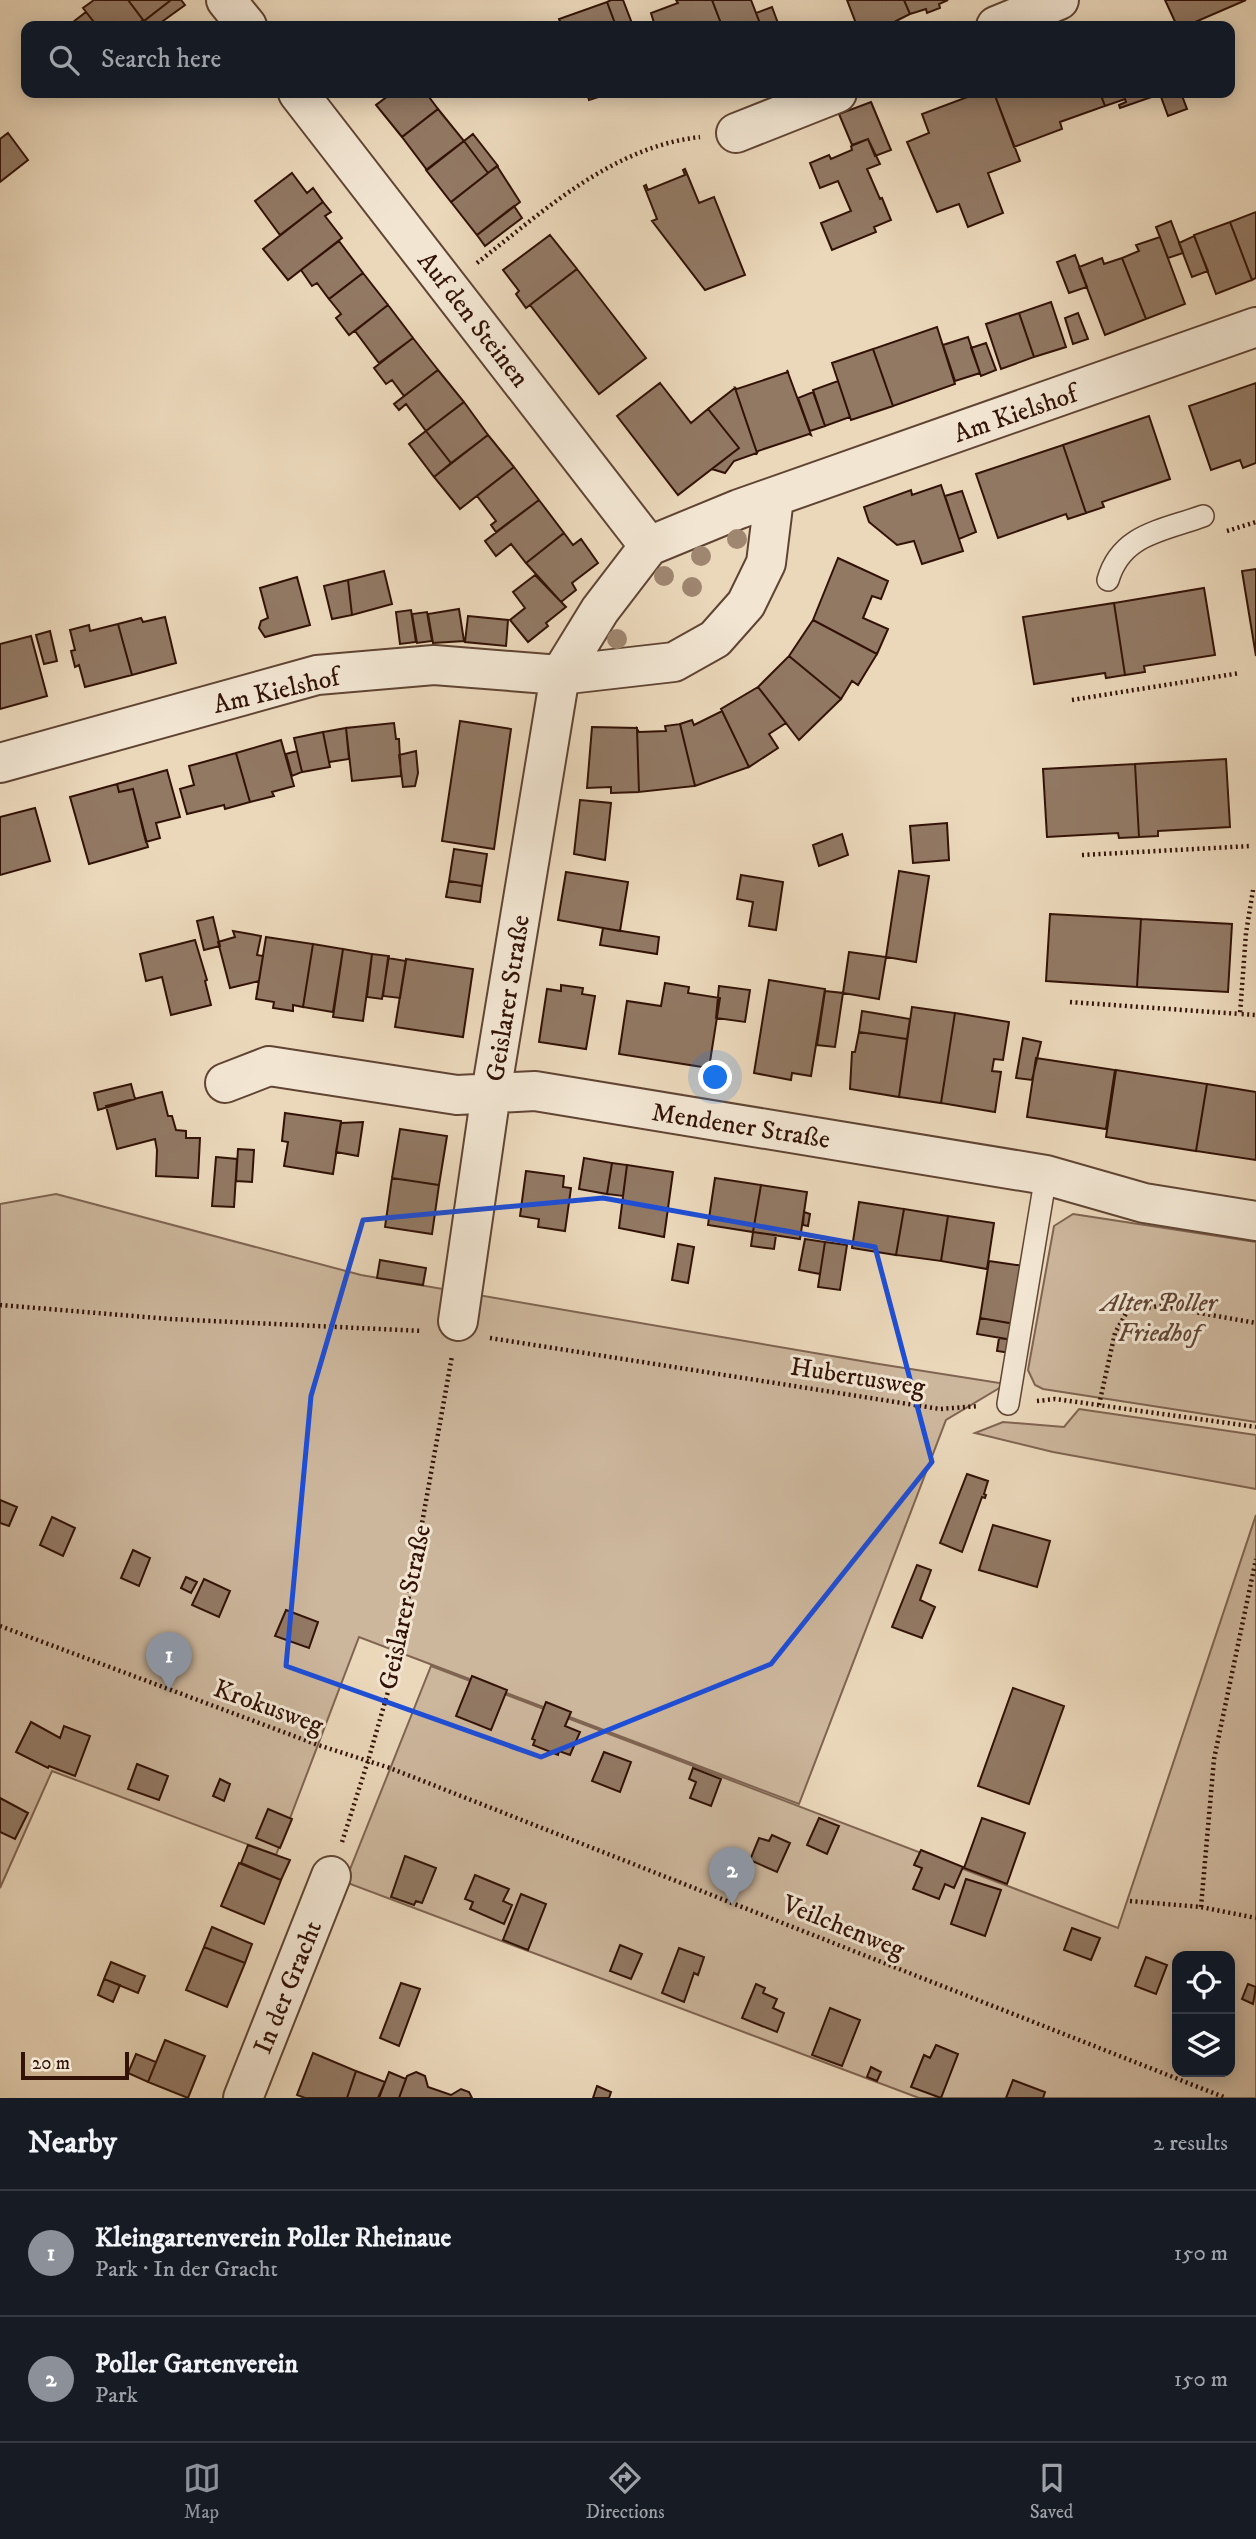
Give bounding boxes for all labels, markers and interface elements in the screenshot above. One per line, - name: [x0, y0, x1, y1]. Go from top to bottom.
- search box: [21, 21, 1235, 98]
- icon: search: [45, 41, 83, 79]
- text: Search here: [101, 43, 221, 76]
- street label: Auf den Steinen: [410, 245, 536, 395]
- street label: Am Kielshof: [949, 377, 1085, 451]
- street label: Am Kielshof: [210, 660, 346, 722]
- street label: Geislarer Straße: [479, 913, 538, 1084]
- your location: [698, 1060, 732, 1094]
- street label: Mendener Straße: [649, 1096, 832, 1157]
- park label: Alter Poller Friedhof: [1098, 1287, 1218, 1350]
- street label: Hubertusweg: [788, 1351, 928, 1404]
- street label: Geislarer Straße: [372, 1522, 439, 1693]
- pin: 1: [146, 1632, 192, 1690]
- street label: Krokusweg: [209, 1672, 328, 1743]
- pin: 2: [709, 1847, 755, 1905]
- street label: Veilchenweg: [776, 1888, 910, 1967]
- street label: In der Gracht: [247, 1916, 330, 2059]
- map controls: [1172, 1951, 1235, 2077]
- button: locate: [1172, 1951, 1235, 2014]
- button: layers: [1172, 2014, 1235, 2077]
- scale bar: [21, 2049, 130, 2081]
- text: 20 m: [32, 2052, 70, 2075]
- text: Nearby: [28, 2125, 117, 2162]
- text: 2 results: [1153, 2129, 1228, 2158]
- text: Kleingartenverein Poller Rheinaue: [95, 2222, 451, 2255]
- text: 1: [47, 2239, 55, 2268]
- text: 150 m: [1174, 2239, 1228, 2268]
- text: Park · In der Gracht: [95, 2255, 278, 2284]
- text: Poller Gartenverein: [95, 2348, 298, 2381]
- text: 2: [45, 2365, 57, 2394]
- text: 150 m: [1174, 2365, 1228, 2394]
- text: Park: [95, 2381, 138, 2410]
- tab: Map: [183, 2459, 221, 2524]
- tab: Directions: [586, 2459, 665, 2524]
- tab: Saved: [1030, 2459, 1073, 2524]

